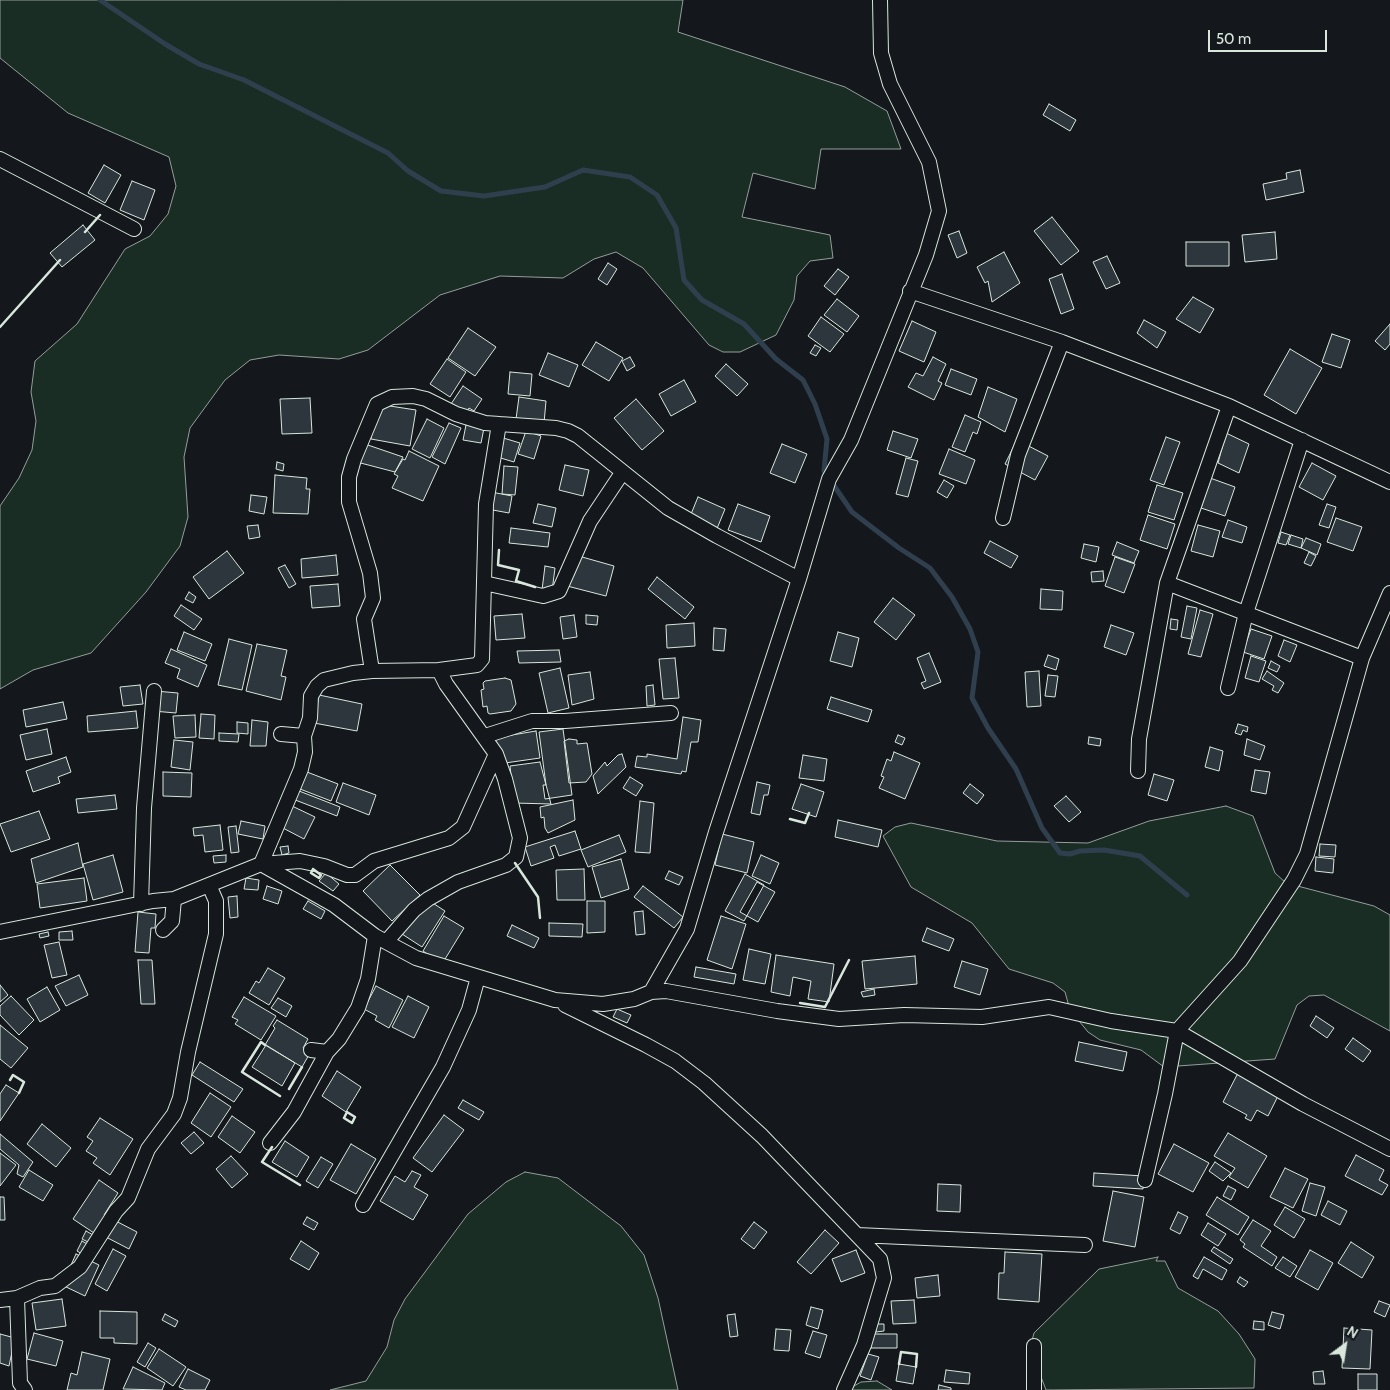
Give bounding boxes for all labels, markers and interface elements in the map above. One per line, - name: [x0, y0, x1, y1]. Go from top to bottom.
- scale bar: [1210, 20, 1329, 52]
- text: 50 m: [1216, 30, 1251, 48]
- north arrow: [1320, 1320, 1370, 1370]
- text: N: [1344, 1322, 1362, 1342]

